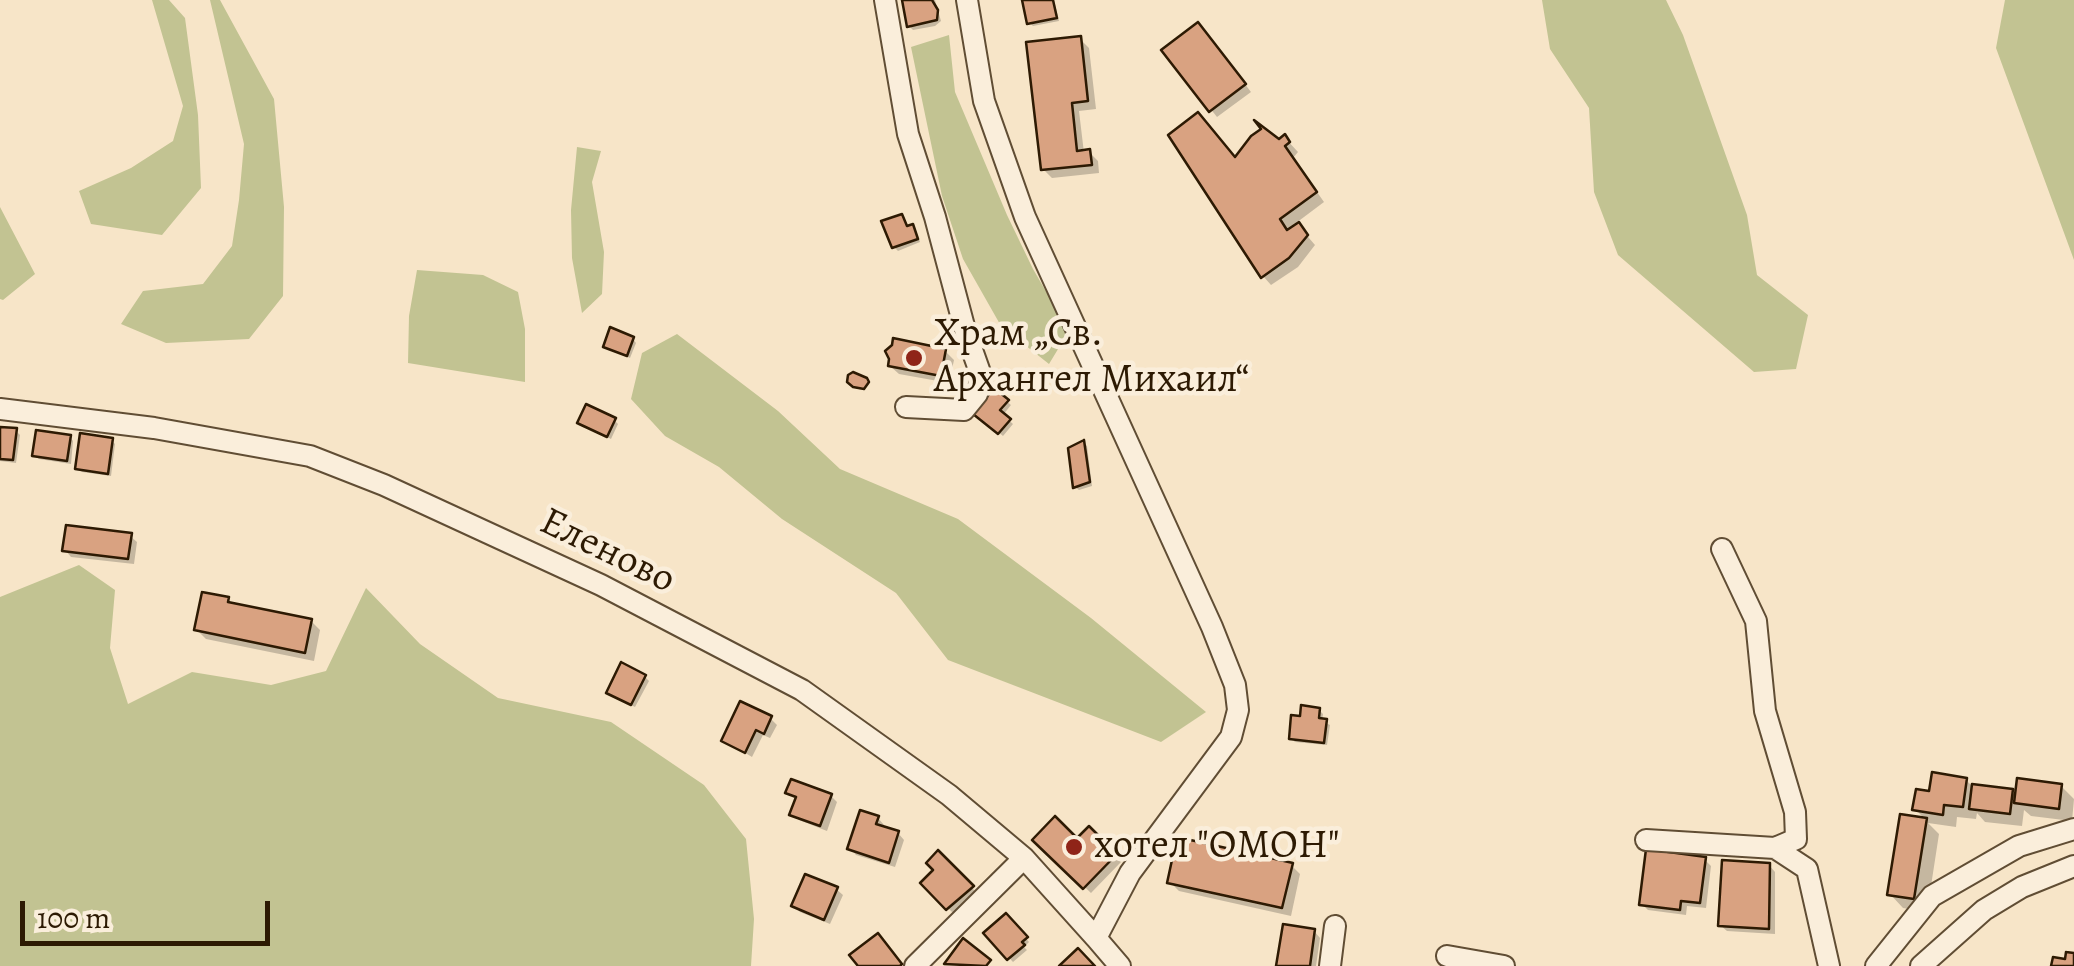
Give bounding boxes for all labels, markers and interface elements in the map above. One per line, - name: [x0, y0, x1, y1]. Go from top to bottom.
- place label: Храм „Св. Архангел Михаил“: [934, 311, 1249, 405]
- marker: Храм „Св. Архангел Михаил“: [903, 347, 925, 369]
- street label: Еленово: [532, 499, 682, 605]
- place label: хотел "ОМОН": [1094, 823, 1340, 871]
- marker: хотел "ОМОН": [1063, 836, 1085, 858]
- scale bar: [25, 881, 275, 943]
- text: 100 m: [37, 898, 110, 938]

